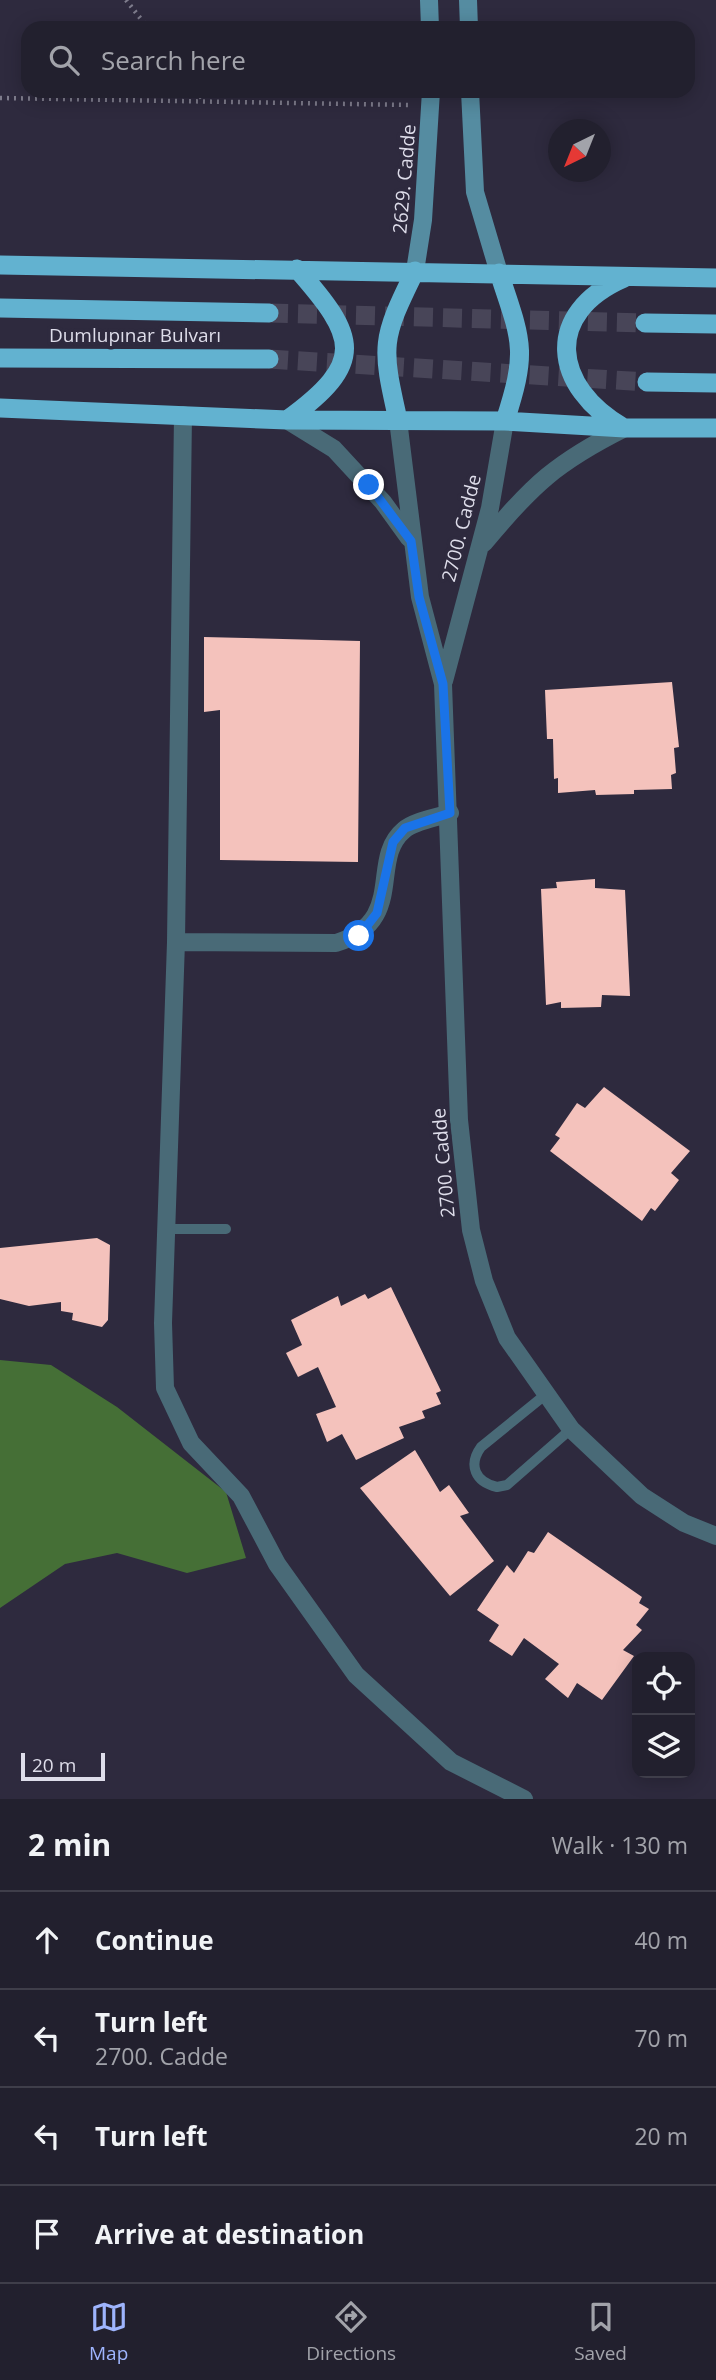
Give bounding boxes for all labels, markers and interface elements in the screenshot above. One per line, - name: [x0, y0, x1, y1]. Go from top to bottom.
- search box: [21, 21, 695, 98]
- icon: search: [45, 41, 83, 79]
- text: Search here: [101, 42, 246, 78]
- north arrow: [548, 119, 611, 182]
- street label: 2629. Cadde: [386, 123, 422, 235]
- street label: Dumlupınar Bulvarı: [49, 322, 221, 348]
- route end: [353, 469, 384, 500]
- street label: 2700. Cadde: [435, 472, 487, 584]
- route start: [343, 920, 374, 951]
- street label: 2700. Cadde: [425, 1107, 461, 1219]
- map controls: [632, 1652, 695, 1778]
- button: locate: [632, 1652, 695, 1715]
- button: layers: [632, 1715, 695, 1778]
- scale bar: [21, 1750, 105, 1782]
- text: 20 m: [32, 1752, 76, 1778]
- text: 2 min: [28, 1824, 111, 1865]
- text: Walk · 130 m: [551, 1829, 688, 1861]
- icon: ahead: [28, 1921, 66, 1959]
- text: Continue: [95, 1922, 214, 1958]
- text: 40 m: [634, 1924, 688, 1956]
- text: Turn left: [95, 2004, 207, 2040]
- icon: left: [28, 2019, 66, 2057]
- text: 70 m: [634, 2022, 688, 2054]
- text: 2700. Cadde: [95, 2040, 228, 2072]
- icon: left: [28, 2117, 66, 2155]
- text: Turn left: [95, 2118, 207, 2154]
- text: 20 m: [634, 2120, 688, 2152]
- icon: arrive: [28, 2215, 66, 2253]
- text: Arrive at destination: [95, 2216, 364, 2252]
- tab: Map: [89, 2298, 128, 2366]
- tab: Directions: [306, 2298, 396, 2366]
- tab: Saved: [574, 2298, 627, 2366]

